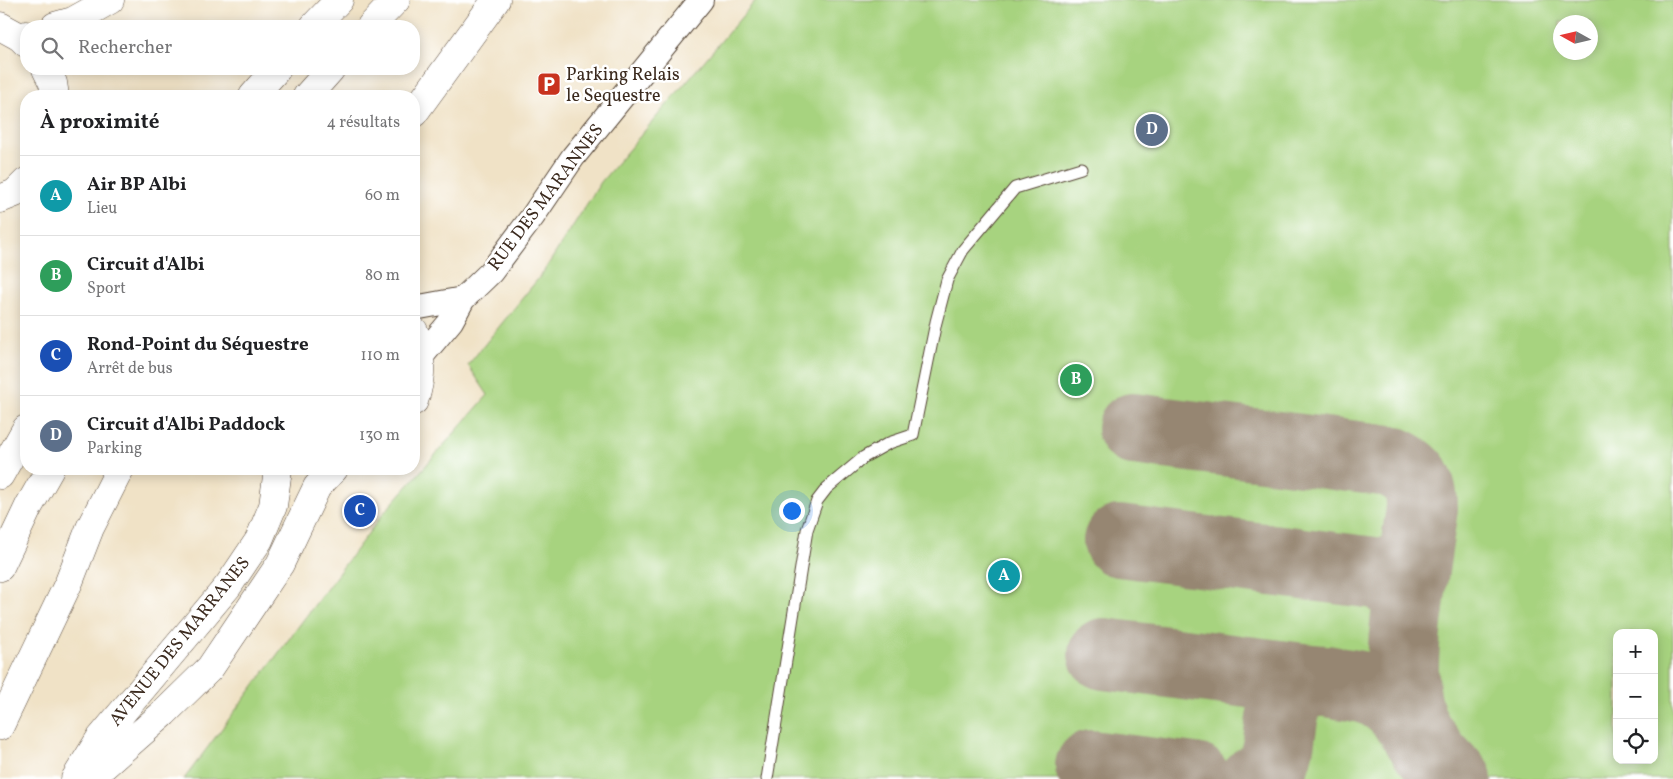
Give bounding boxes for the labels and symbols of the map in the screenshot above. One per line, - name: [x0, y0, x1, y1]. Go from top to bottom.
- north arrow: [1553, 15, 1598, 60]
- place label: Parking Relais le Sequestre: [566, 63, 680, 109]
- parking icon: Parking Relais le Sequestre: [536, 71, 562, 97]
- pin: D: [1136, 111, 1168, 149]
- street label: RUE DES MARANNES: [483, 119, 610, 277]
- pin: B: [1060, 361, 1092, 399]
- pin: C: [344, 492, 376, 530]
- your location: [779, 498, 805, 524]
- street label: AVENUE DES MARRANES: [104, 552, 256, 732]
- pin: A: [988, 557, 1020, 595]

